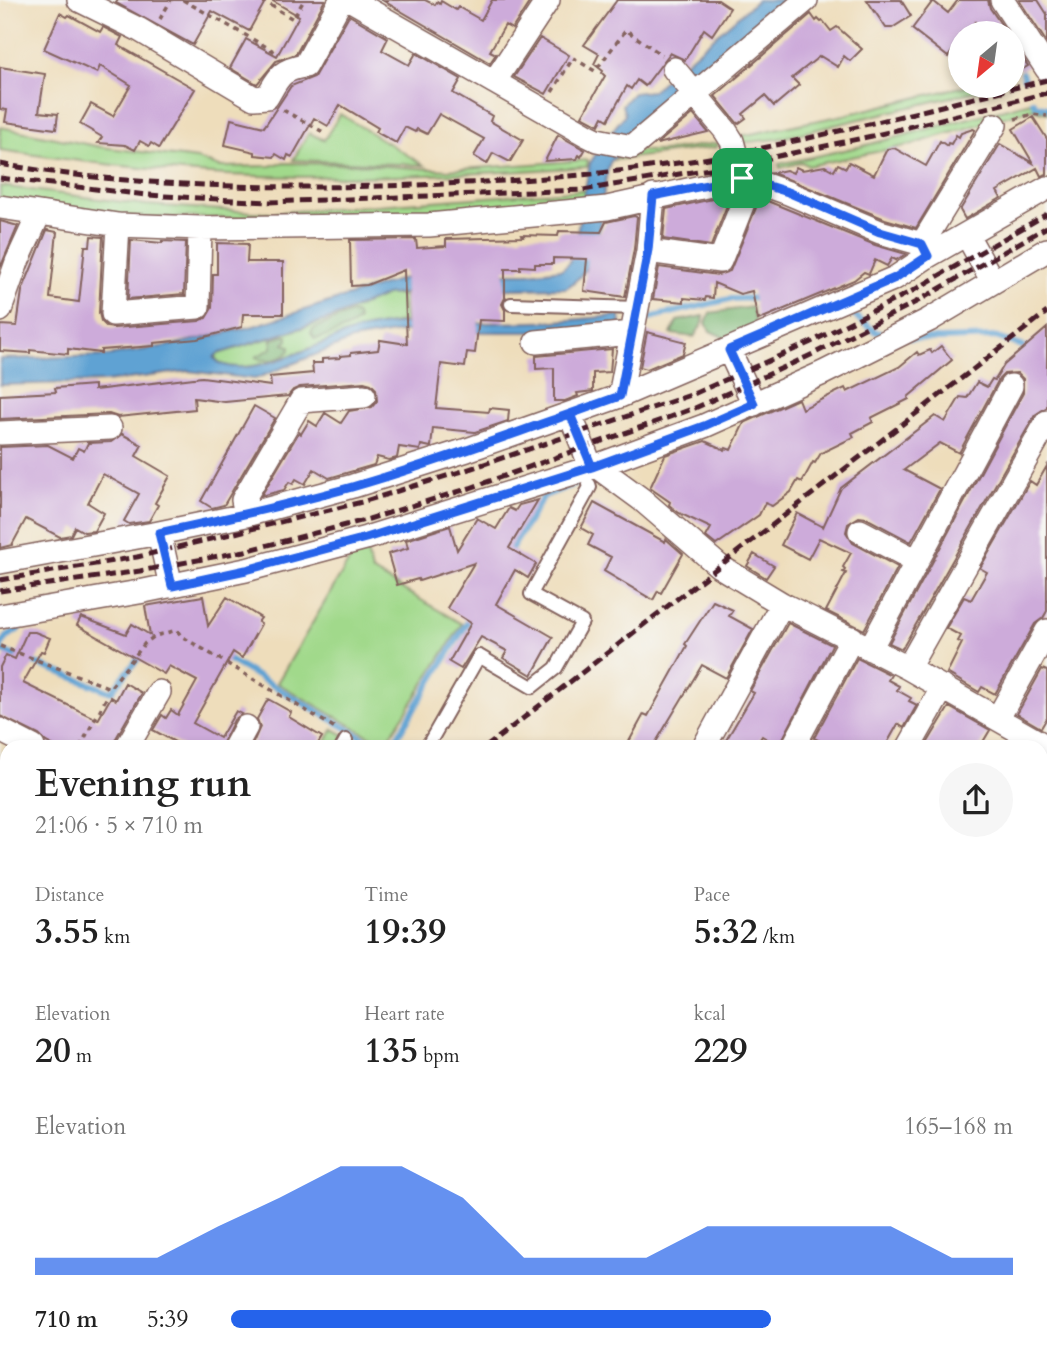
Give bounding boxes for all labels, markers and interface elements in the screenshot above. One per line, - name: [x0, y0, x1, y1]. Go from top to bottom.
- north arrow: [948, 21, 1026, 98]
- map controls: [948, 21, 1025, 98]
- pin: [712, 148, 772, 208]
- icon: arrive: [723, 159, 761, 197]
- text: Evening run: [35, 758, 251, 810]
- button: share: [939, 763, 1013, 837]
- text: 21:06 · 5 × 710 m: [35, 810, 203, 841]
- text: Distance: [35, 882, 104, 908]
- text: Time: [364, 882, 408, 908]
- text: Pace: [694, 882, 730, 908]
- text: 3.55: [35, 908, 99, 956]
- text: 19:39: [364, 908, 446, 956]
- text: 5:32: [694, 908, 758, 956]
- text: km: [99, 924, 130, 950]
- text: /km: [758, 924, 795, 950]
- text: Elevation: [35, 1001, 110, 1027]
- text: Heart rate: [364, 1001, 445, 1027]
- text: kcal: [694, 1001, 726, 1027]
- text: 20: [35, 1027, 71, 1075]
- text: 135: [364, 1027, 418, 1075]
- text: 229: [694, 1027, 747, 1075]
- text: m: [71, 1043, 92, 1069]
- text: bpm: [418, 1043, 460, 1069]
- text: Elevation: [35, 1111, 126, 1142]
- text: 165–168 m: [904, 1111, 1013, 1142]
- text: 710 m: [35, 1304, 98, 1335]
- text: 5:39: [147, 1304, 188, 1335]

